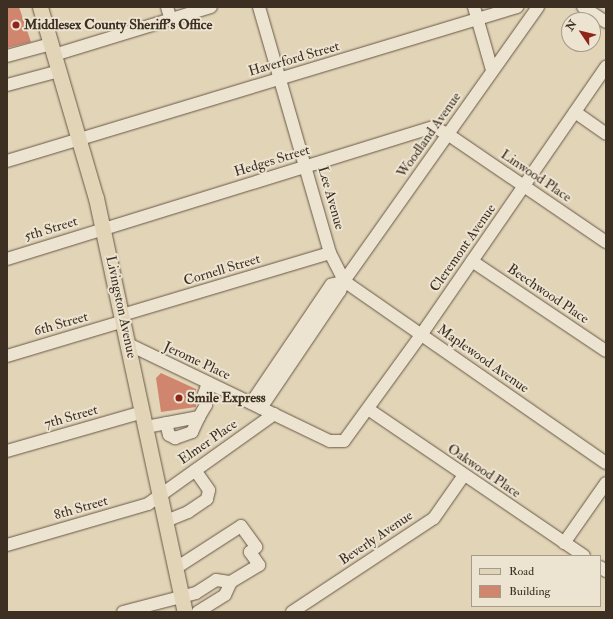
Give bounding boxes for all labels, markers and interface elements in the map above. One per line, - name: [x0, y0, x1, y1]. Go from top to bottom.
- north arrow: [561, 12, 601, 52]
- place label: Middlesex County Sheriff's Office: [24, 17, 212, 33]
- text: N: [563, 18, 580, 33]
- marker: Middlesex County Sheriff's Office: [11, 20, 21, 30]
- street label: Haverford Street: [247, 38, 341, 80]
- street label: Woodland Avenue: [393, 89, 465, 181]
- street label: Hedges Street: [232, 142, 312, 180]
- street label: Linwood Place: [497, 146, 575, 206]
- street label: Lee Avenue: [314, 164, 348, 232]
- street label: Cleremont Avenue: [426, 201, 500, 295]
- street label: 5th Street: [22, 213, 80, 245]
- street label: Cornell Street: [182, 250, 262, 290]
- street label: Livingston Avenue: [102, 254, 140, 360]
- street label: Beechwood Place: [504, 261, 592, 327]
- street label: 6th Street: [32, 308, 90, 340]
- street label: Maplewood Avenue: [434, 321, 532, 397]
- street label: Jerome Place: [161, 338, 233, 384]
- place label: Smile Express: [187, 390, 266, 406]
- marker: Smile Express: [174, 393, 184, 403]
- street label: 7th Street: [42, 401, 100, 433]
- street label: Elmer Place: [176, 416, 240, 468]
- street label: Oakwood Place: [444, 440, 524, 502]
- street label: 8th Street: [52, 492, 110, 524]
- street label: Beverly Avenue: [336, 507, 416, 569]
- legend: [471, 555, 601, 607]
- text: Road: [509, 564, 534, 579]
- text: Building: [509, 584, 550, 599]

